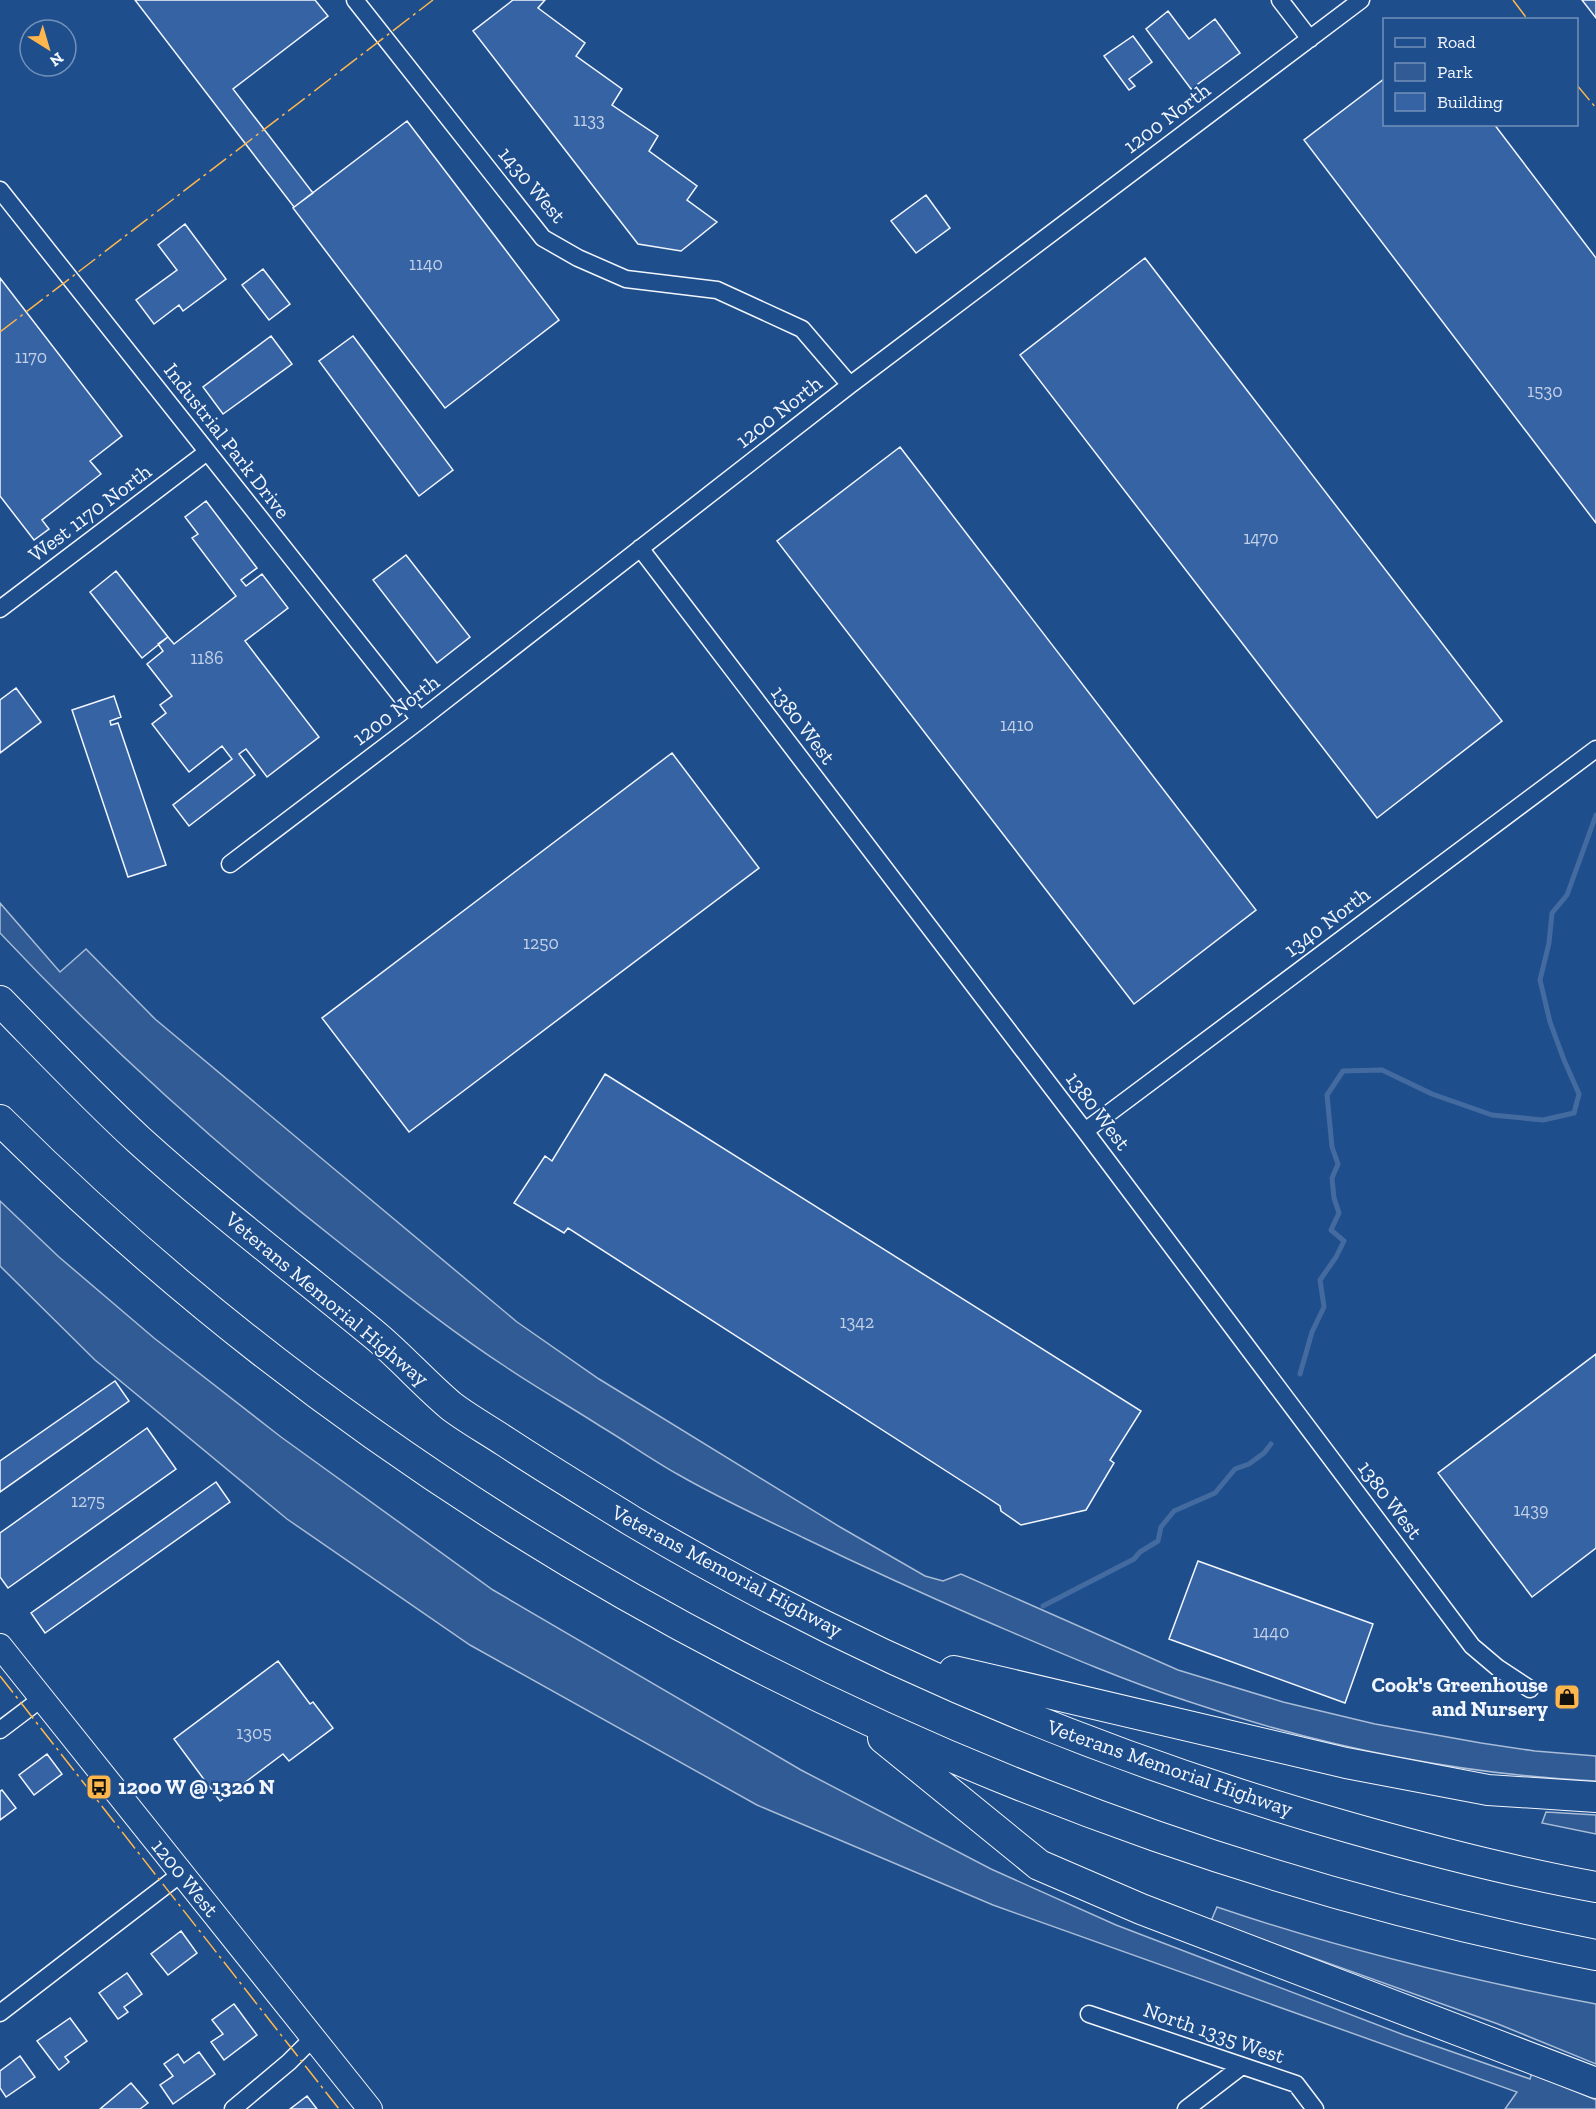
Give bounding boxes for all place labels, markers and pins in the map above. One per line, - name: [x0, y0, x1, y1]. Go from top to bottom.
- place label: Cook's Greenhouse and Nursery: [1371, 1672, 1548, 1721]
- shop icon: Cook's Greenhouse and Nursery: [1552, 1682, 1582, 1712]
- bus stop icon: 1200 W @ 1320 N: [84, 1772, 114, 1802]
- place label: 1200 W @ 1320 N: [118, 1774, 275, 1799]

